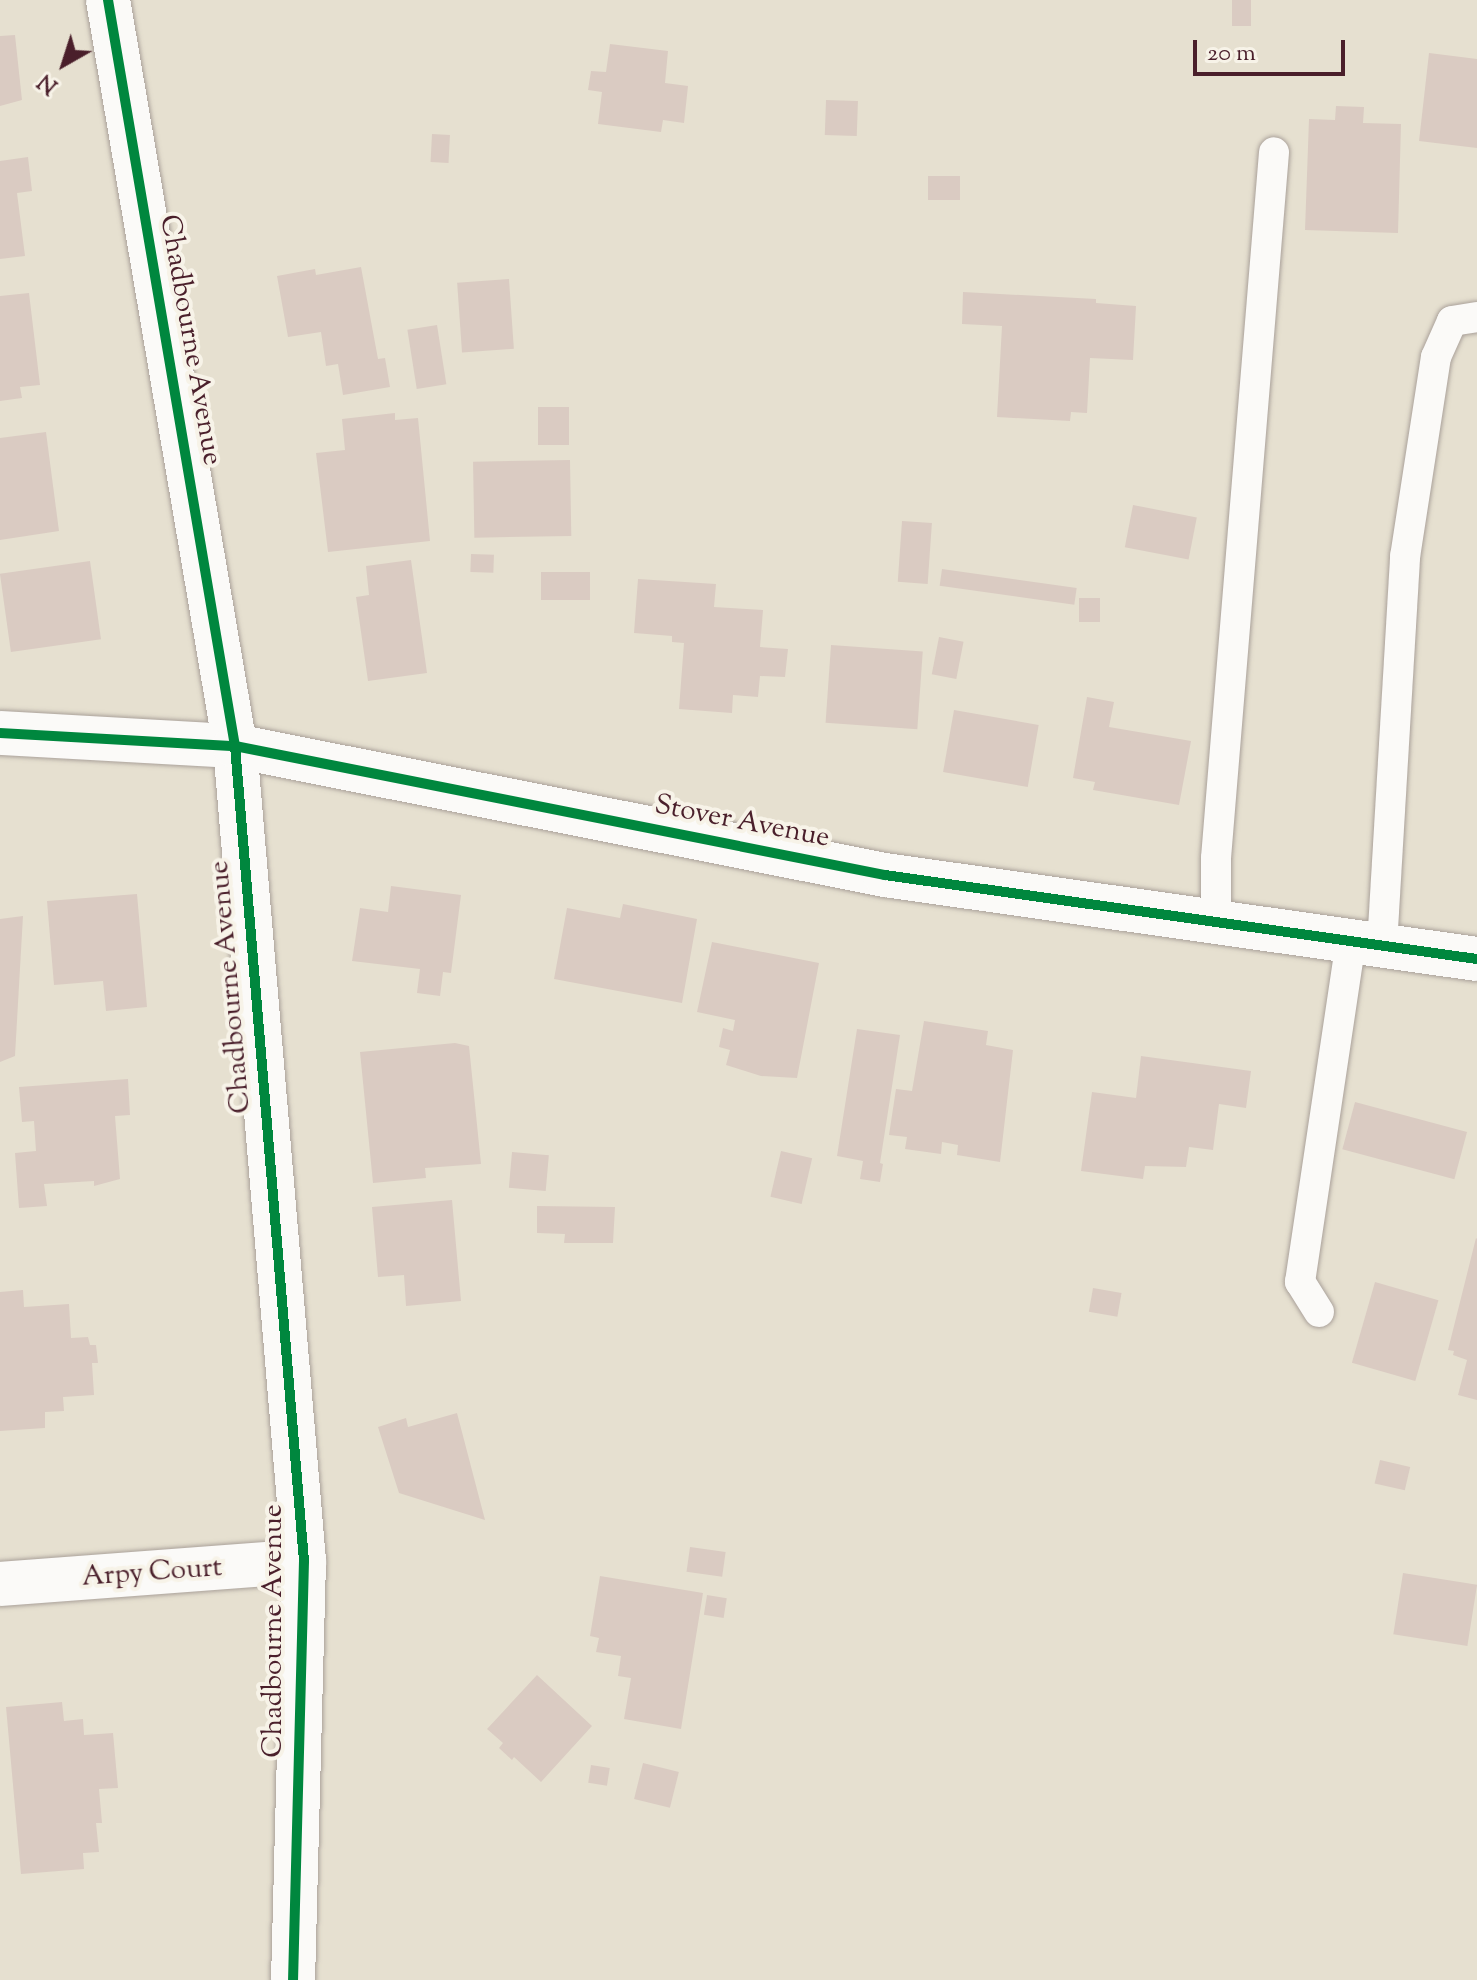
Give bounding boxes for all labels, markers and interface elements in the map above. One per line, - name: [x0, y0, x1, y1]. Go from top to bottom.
- north arrow: [24, 24, 104, 104]
- scale bar: [1197, 24, 1349, 74]
- text: 20 m: [1207, 37, 1256, 71]
- text: N: [32, 65, 66, 101]
- street label: Chadbourne Avenue: [151, 212, 229, 468]
- street label: Stover Avenue: [652, 789, 832, 855]
- street label: Chadbourne Avenue: [203, 859, 259, 1115]
- street label: Chadbourne Avenue: [257, 1504, 291, 1758]
- street label: Arpy Court: [81, 1551, 223, 1595]

